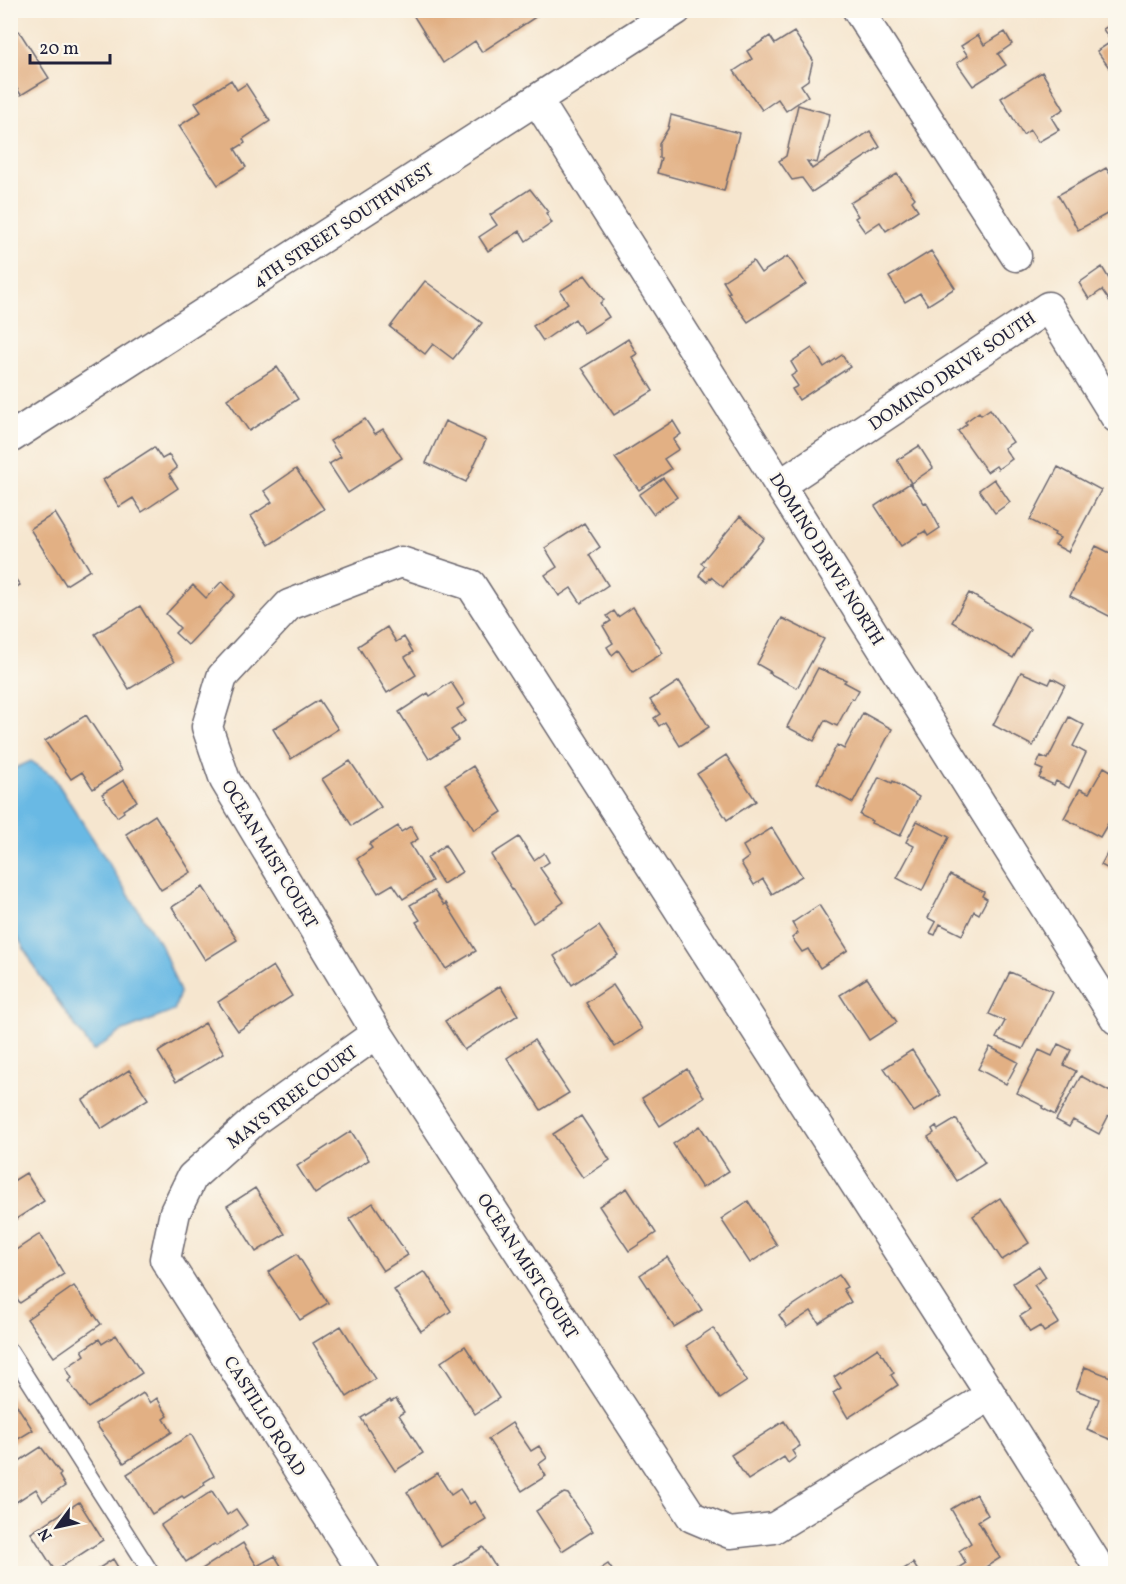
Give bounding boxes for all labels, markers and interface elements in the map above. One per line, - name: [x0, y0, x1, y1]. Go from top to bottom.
- scale bar: [30, 27, 110, 65]
- text: 20 m: [39, 37, 79, 62]
- street label: 4TH STREET SOUTHWEST: [248, 158, 440, 294]
- street label: DOMINO DRIVE SOUTH: [864, 307, 1041, 438]
- street label: DOMINO DRIVE NORTH: [762, 469, 889, 651]
- street label: OCEAN MIST COURT: [214, 776, 323, 934]
- street label: MAYS TREE COURT: [222, 1040, 364, 1156]
- street label: OCEAN MIST COURT: [470, 1189, 584, 1345]
- street label: CASTILLO ROAD: [217, 1352, 311, 1482]
- north arrow: [27, 1497, 87, 1557]
- text: N: [34, 1523, 58, 1545]

